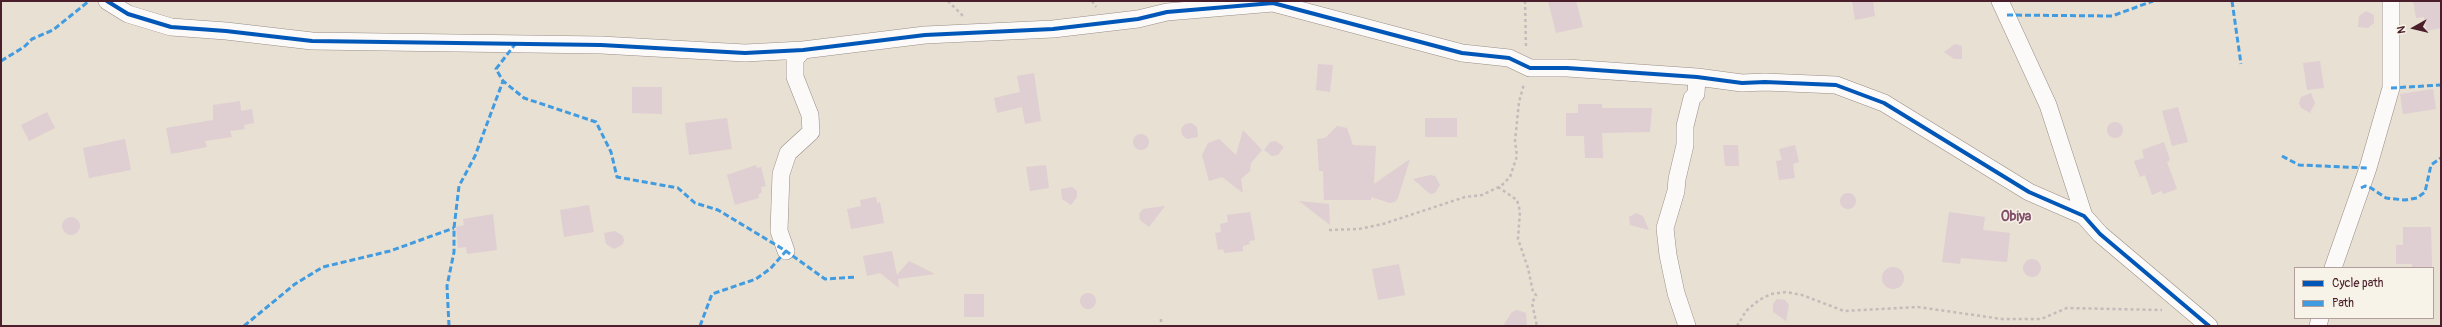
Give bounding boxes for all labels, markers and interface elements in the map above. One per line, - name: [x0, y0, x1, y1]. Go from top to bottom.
- north arrow: [2394, 8, 2434, 48]
- text: N: [2395, 25, 2409, 34]
- district label: Obiya: [2001, 209, 2031, 225]
- legend: [2294, 267, 2434, 319]
- text: Cycle path: [2332, 276, 2383, 291]
- text: Path: [2332, 296, 2354, 311]

